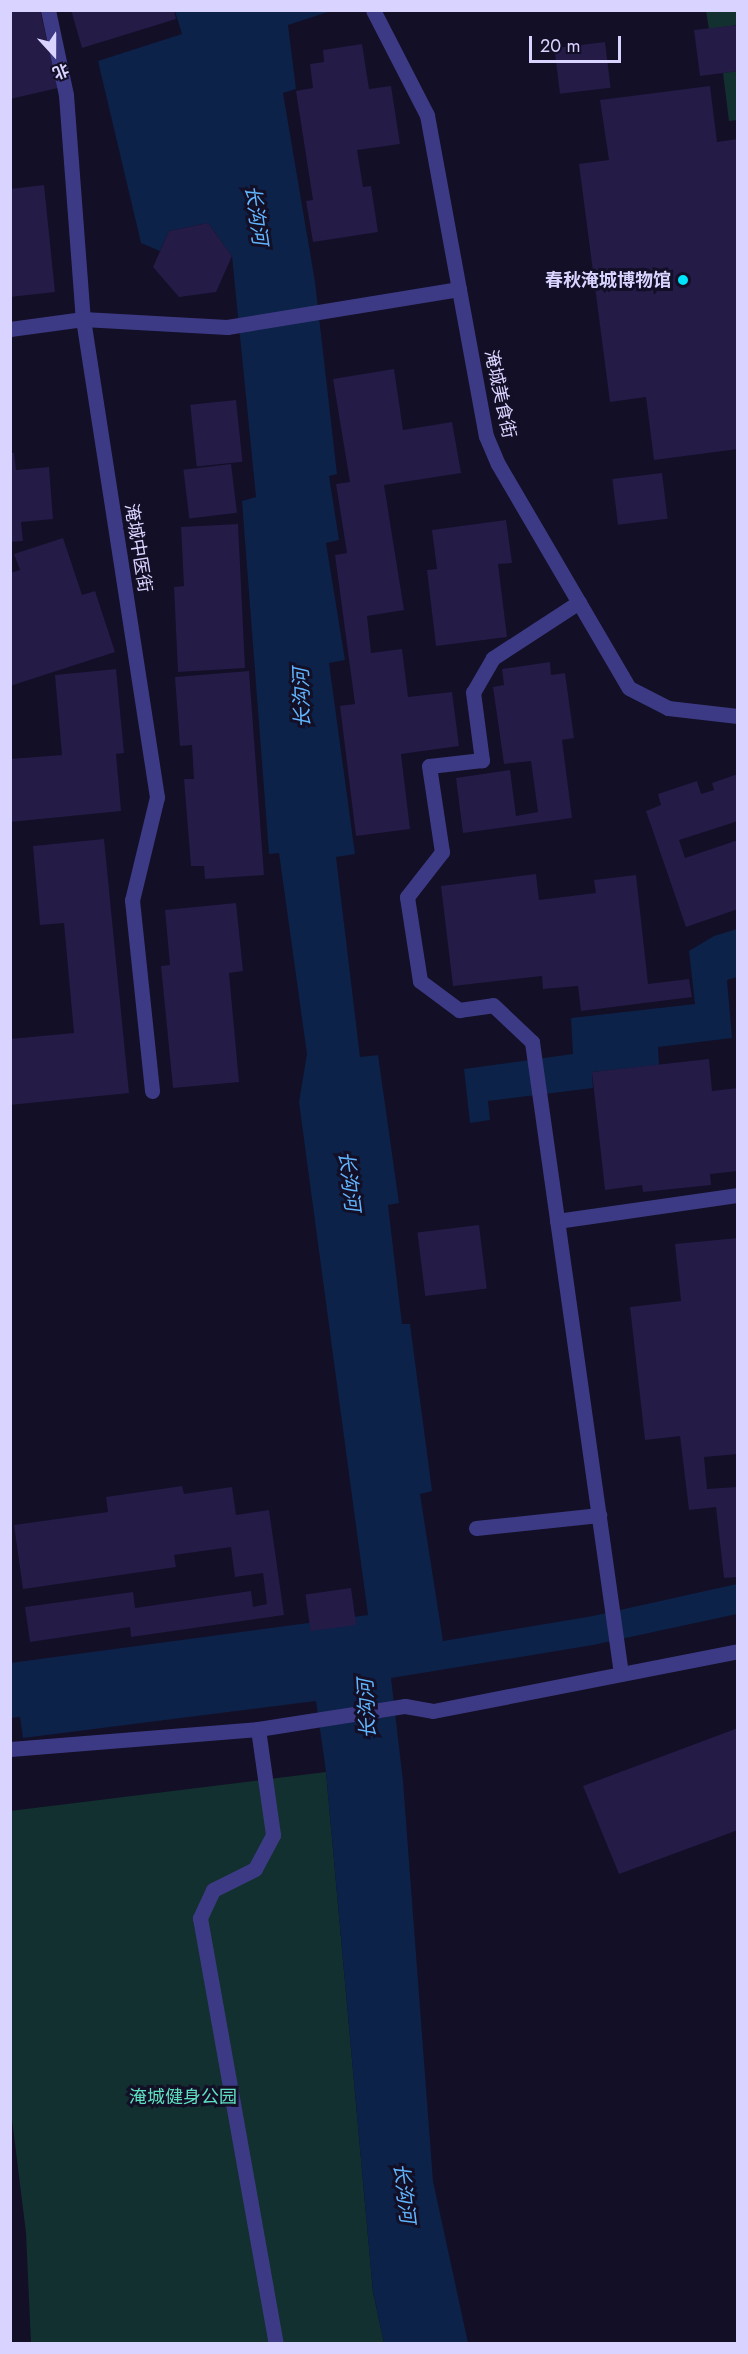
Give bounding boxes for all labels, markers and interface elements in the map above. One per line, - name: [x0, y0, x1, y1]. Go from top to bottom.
- north arrow: [24, 24, 84, 84]
- scale bar: [532, 24, 624, 62]
- text: 20 m: [540, 33, 580, 59]
- text: 北: [49, 58, 72, 85]
- water label: 长沟河: [240, 184, 272, 246]
- place label: 春秋淹城博物馆: [545, 269, 671, 291]
- marker: 春秋淹城博物馆: [676, 273, 690, 287]
- street label: 淹城美食街: [480, 348, 520, 440]
- street label: 淹城中医街: [120, 502, 156, 594]
- water label: 长沟河: [289, 668, 315, 728]
- water label: 长沟河: [333, 1150, 365, 1212]
- water label: 长沟河: [353, 1678, 381, 1740]
- park label: 淹城健身公园: [129, 2086, 237, 2108]
- water label: 长沟河: [388, 2162, 420, 2224]

